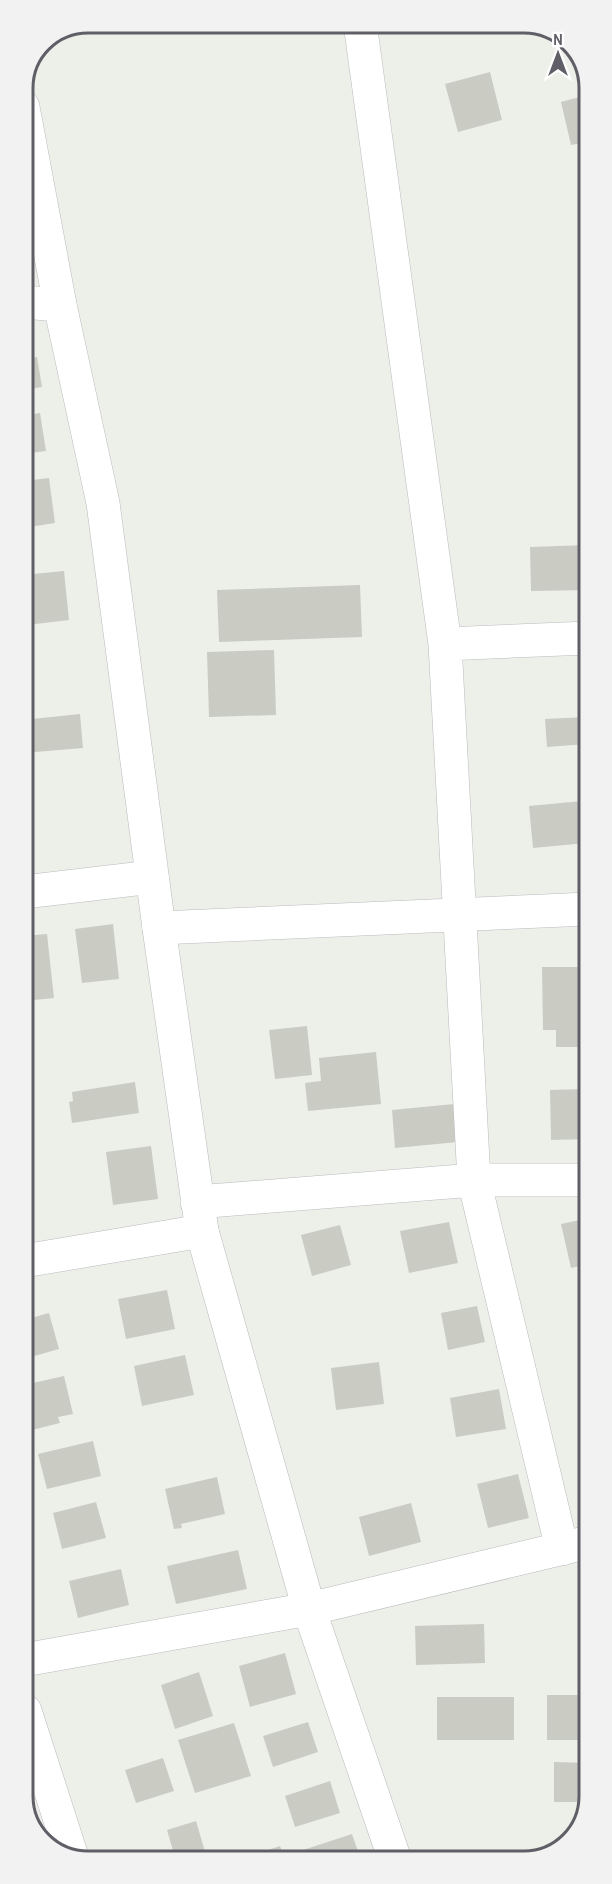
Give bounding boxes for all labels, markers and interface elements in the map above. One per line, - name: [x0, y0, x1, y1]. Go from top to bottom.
- north arrow: [528, 24, 588, 84]
- text: N: [553, 28, 563, 50]

